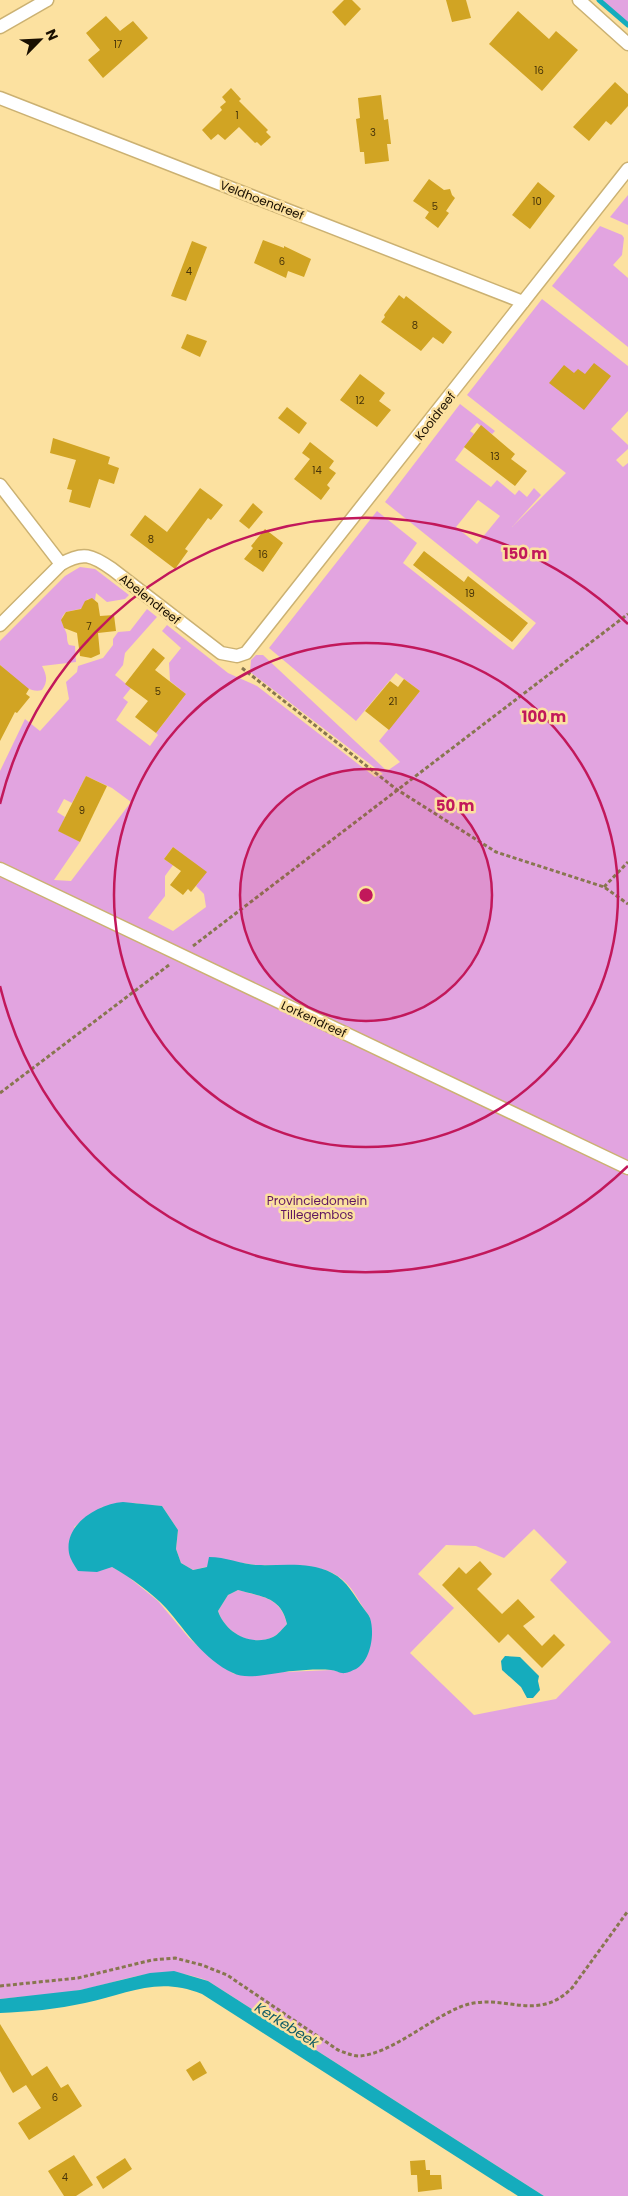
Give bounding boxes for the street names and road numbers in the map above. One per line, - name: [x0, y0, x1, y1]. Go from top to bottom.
- street label: Veldhoendreef: [218, 176, 306, 224]
- street label: Kooidreef: [411, 388, 459, 444]
- street label: Abelendreef: [116, 570, 184, 628]
- street label: Lorkendreef: [279, 996, 349, 1042]

